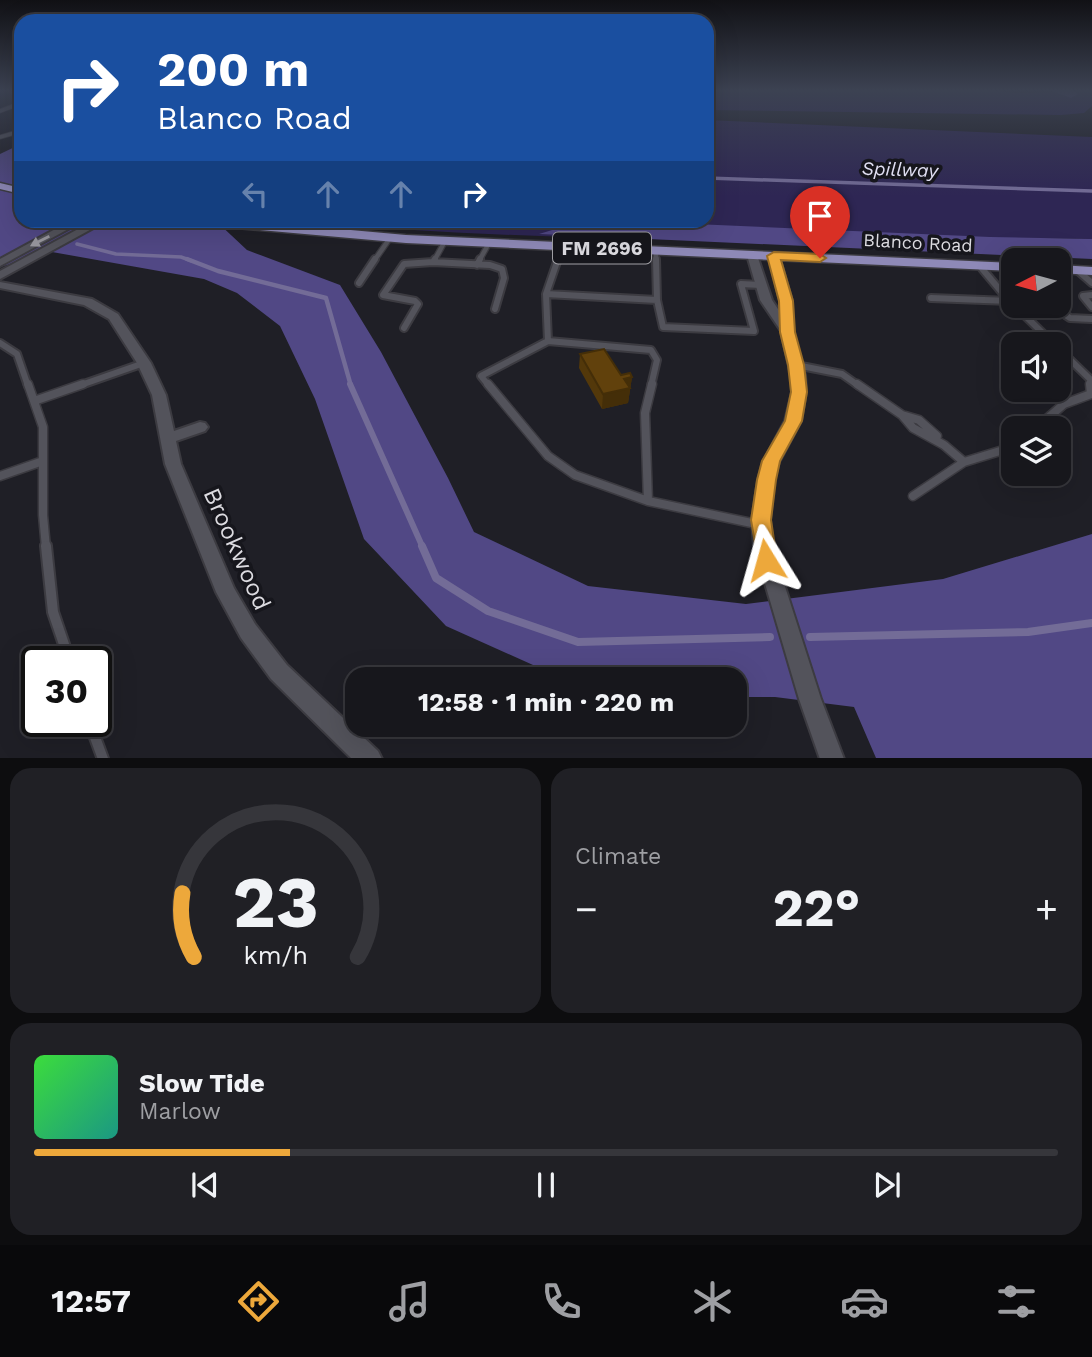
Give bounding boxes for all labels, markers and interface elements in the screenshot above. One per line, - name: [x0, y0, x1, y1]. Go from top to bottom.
- text: 200 m: [157, 40, 309, 98]
- icon: right: [42, 42, 133, 133]
- text: Blanco Road: [157, 99, 352, 137]
- water label: Spillway: [861, 157, 940, 182]
- icon: left: [236, 175, 274, 213]
- icon: ahead: [309, 175, 347, 213]
- icon: ahead: [382, 175, 420, 213]
- icon: right: [455, 175, 493, 213]
- pin: [790, 186, 850, 258]
- icon: arrive: [801, 197, 839, 235]
- street label: Blanco Road: [863, 229, 973, 256]
- road number: FM 2696: [553, 232, 651, 264]
- one-way arrow: [30, 235, 50, 247]
- north arrow: [1001, 248, 1071, 318]
- map controls: [1001, 248, 1071, 486]
- button: sound: [1001, 332, 1071, 402]
- button: layers: [1001, 416, 1071, 486]
- street label: Brookwood: [198, 483, 276, 615]
- position arrow: [729, 523, 803, 597]
- speed limit sign: 30: [21, 646, 112, 737]
- text: 12:58 · 1 min · 220 m: [418, 687, 674, 717]
- text: Climate: [575, 843, 661, 870]
- text: 23: [232, 859, 319, 945]
- text: 22°: [773, 878, 860, 939]
- text: −: [575, 887, 598, 931]
- text: +: [1035, 887, 1058, 931]
- text: km/h: [243, 940, 308, 969]
- text: Slow Tide: [139, 1068, 265, 1098]
- text: Marlow: [139, 1098, 221, 1125]
- icon: previous: [186, 1166, 224, 1204]
- icon: pause: [527, 1166, 565, 1204]
- icon: next: [868, 1166, 906, 1204]
- icon: directions: [234, 1277, 283, 1326]
- icon: music: [385, 1277, 434, 1326]
- icon: phone: [537, 1277, 586, 1326]
- icon: climate: [688, 1277, 737, 1326]
- icon: car: [840, 1277, 889, 1326]
- icon: filters: [992, 1277, 1041, 1326]
- text: 12:57: [51, 1282, 131, 1320]

